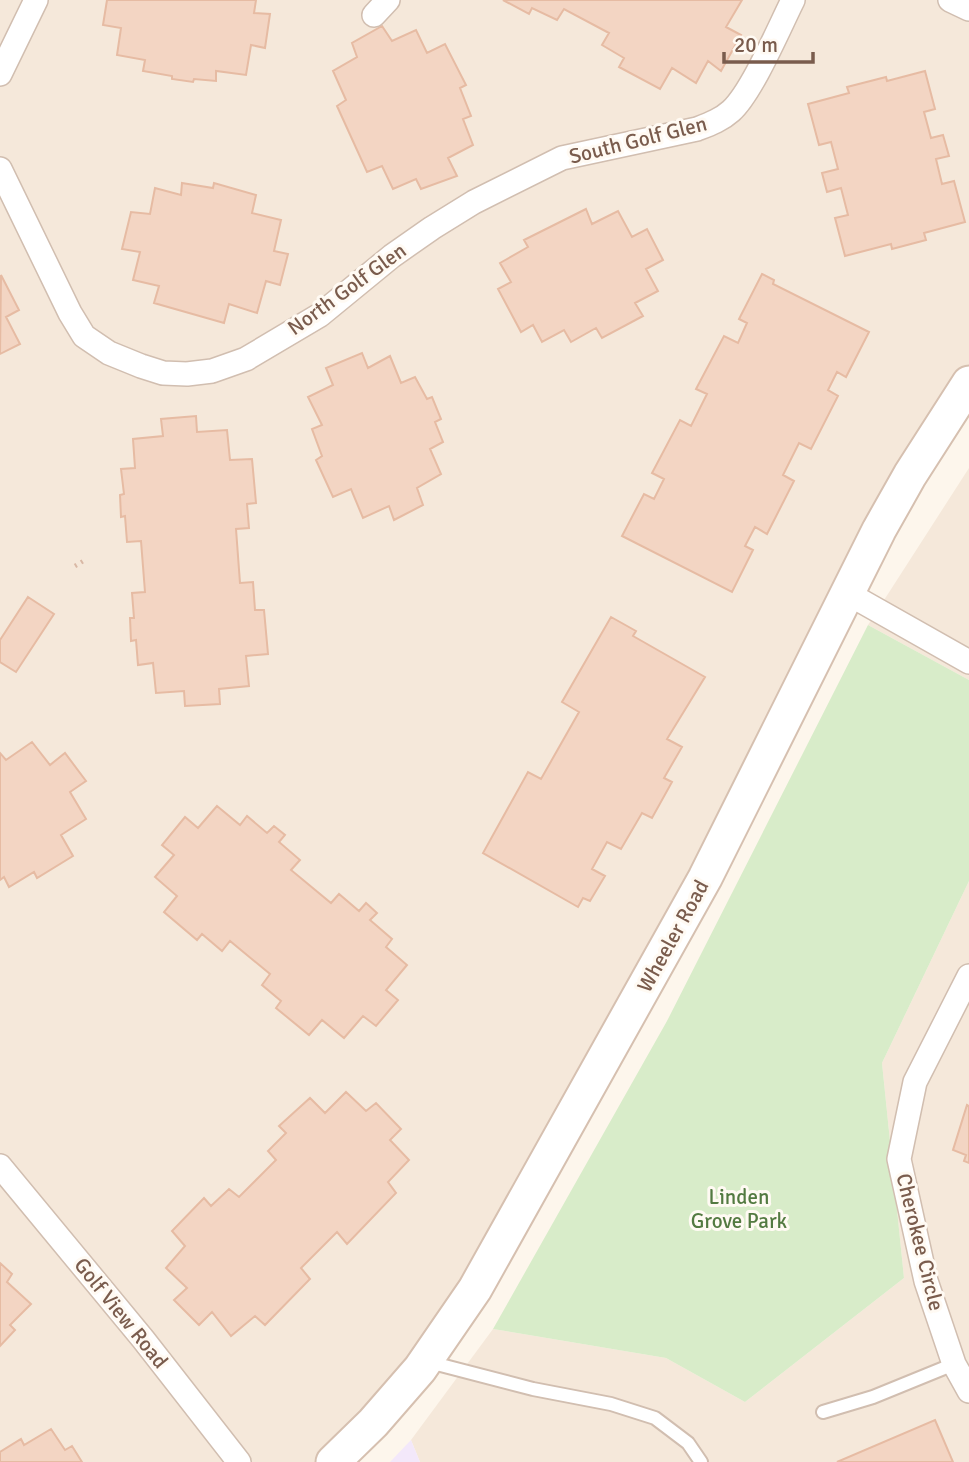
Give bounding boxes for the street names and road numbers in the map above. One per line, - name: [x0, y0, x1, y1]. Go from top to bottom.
- street label: South Golf Glen: [566, 110, 710, 170]
- street label: North Golf Glen: [283, 237, 411, 341]
- street label: Wheeler Road: [632, 875, 714, 997]
- street label: Cherokee Circle: [890, 1171, 950, 1313]
- street label: Golf View Road: [68, 1252, 174, 1374]

